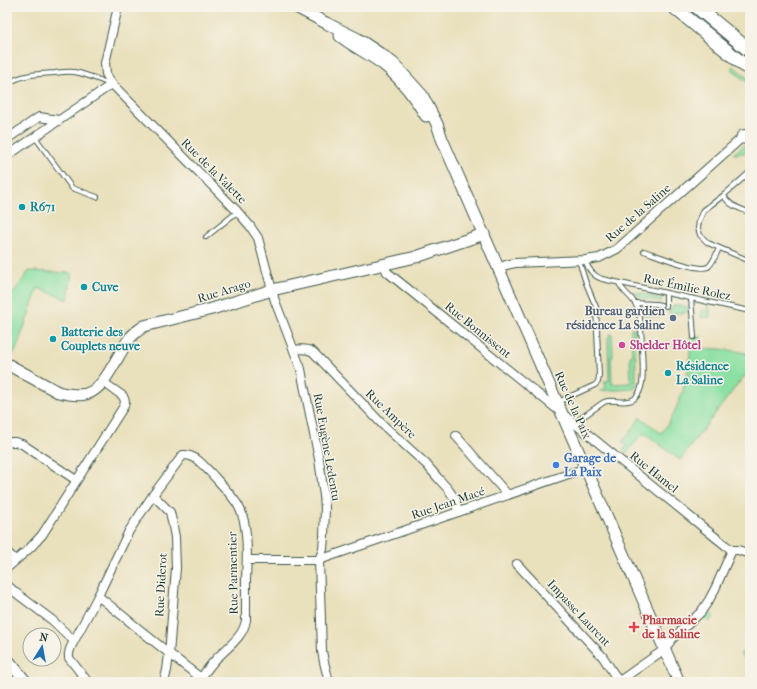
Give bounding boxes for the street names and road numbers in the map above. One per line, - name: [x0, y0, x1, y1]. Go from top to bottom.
- street label: Rue de la Valette: [178, 135, 250, 207]
- street label: Rue de la Saline: [603, 181, 673, 245]
- street label: Rue Émilie Rolez: [642, 270, 733, 303]
- street label: Rue Arago: [196, 276, 252, 306]
- street label: Rue Bonnissent: [442, 299, 514, 361]
- street label: Rue de la Paix: [552, 369, 594, 442]
- street label: Rue Ampère: [363, 386, 419, 442]
- street label: Rue Eugène Ledentu: [311, 392, 343, 502]
- street label: Rue Hamel: [627, 448, 681, 496]
- street label: Rue Jean Macé: [409, 484, 487, 522]
- street label: Rue Parmentier: [225, 530, 241, 615]
- street label: Rue Diderot: [152, 552, 170, 617]
- street label: Impasse Laurent: [545, 577, 614, 650]

